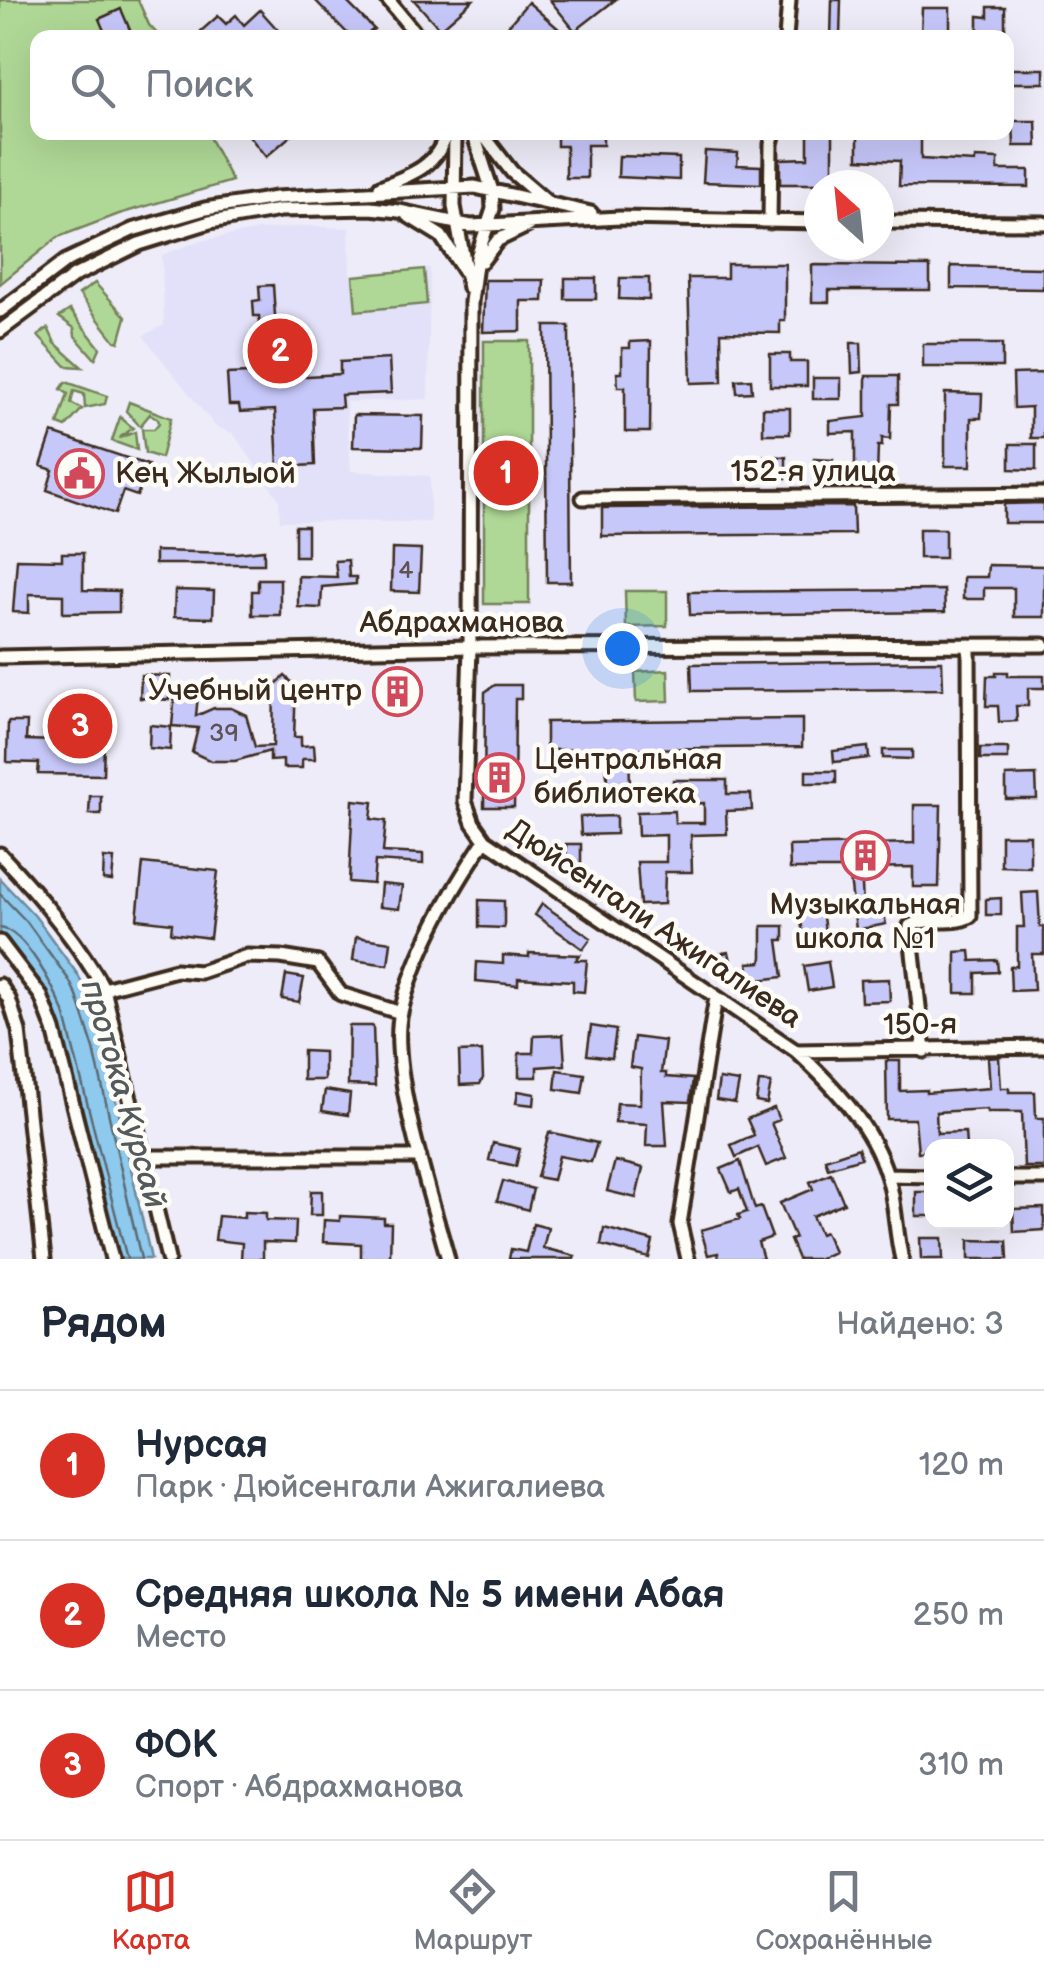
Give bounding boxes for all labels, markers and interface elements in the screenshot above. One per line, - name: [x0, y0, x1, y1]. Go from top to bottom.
- search box: [30, 30, 1014, 140]
- icon: search: [65, 58, 120, 113]
- text: Поиск: [145, 63, 253, 108]
- north arrow: [804, 170, 894, 260]
- pin: 2: [248, 314, 312, 388]
- pin: 1: [474, 436, 538, 510]
- public building icon: Кең Жылыой: [54, 448, 106, 500]
- street label: 152-я улица: [730, 454, 896, 490]
- place label: Кең Жылыой: [115, 456, 296, 492]
- house number: 4: [398, 555, 414, 586]
- street label: Абдрахманова: [359, 605, 565, 641]
- your location: [597, 623, 648, 674]
- building icon: Учебный центр: [371, 665, 423, 717]
- place label: Учебный центр: [148, 673, 362, 709]
- pin: 3: [48, 688, 112, 764]
- house number: 39: [209, 718, 239, 749]
- place label: Центральная библиотека: [534, 742, 723, 812]
- building icon: Центральная библиотека: [473, 751, 525, 803]
- street label: Дюйсенгали Ажигалиева: [500, 812, 809, 1036]
- building icon: Музыкальная школа №1: [839, 830, 891, 882]
- place label: Музыкальная школа №1: [769, 887, 961, 957]
- water label: протока Курсай: [72, 975, 174, 1213]
- street label: 150-я: [883, 1006, 957, 1044]
- map controls: [924, 1139, 1014, 1229]
- button: layers: [924, 1139, 1014, 1229]
- text: Рядом: [40, 1299, 167, 1350]
- text: Найдено: 3: [836, 1305, 1004, 1344]
- text: Нурсая: [135, 1423, 268, 1468]
- text: 1: [66, 1446, 79, 1485]
- text: 120 m: [919, 1446, 1004, 1485]
- text: Парк · Дюйсенгали Ажигалиева: [135, 1468, 605, 1507]
- text: Средняя школа № 5 имени Абая: [135, 1573, 725, 1618]
- text: 2: [63, 1596, 82, 1635]
- text: 250 m: [913, 1596, 1004, 1635]
- text: Место: [135, 1618, 226, 1657]
- text: ФОК: [135, 1723, 217, 1768]
- text: 3: [63, 1746, 82, 1785]
- text: 310 m: [918, 1746, 1004, 1785]
- text: Спорт · Абдрахманова: [135, 1768, 463, 1807]
- tab: Карта: [112, 1864, 190, 1957]
- tab: Маршрут: [413, 1864, 532, 1957]
- tab: Сохранённые: [756, 1864, 932, 1957]

